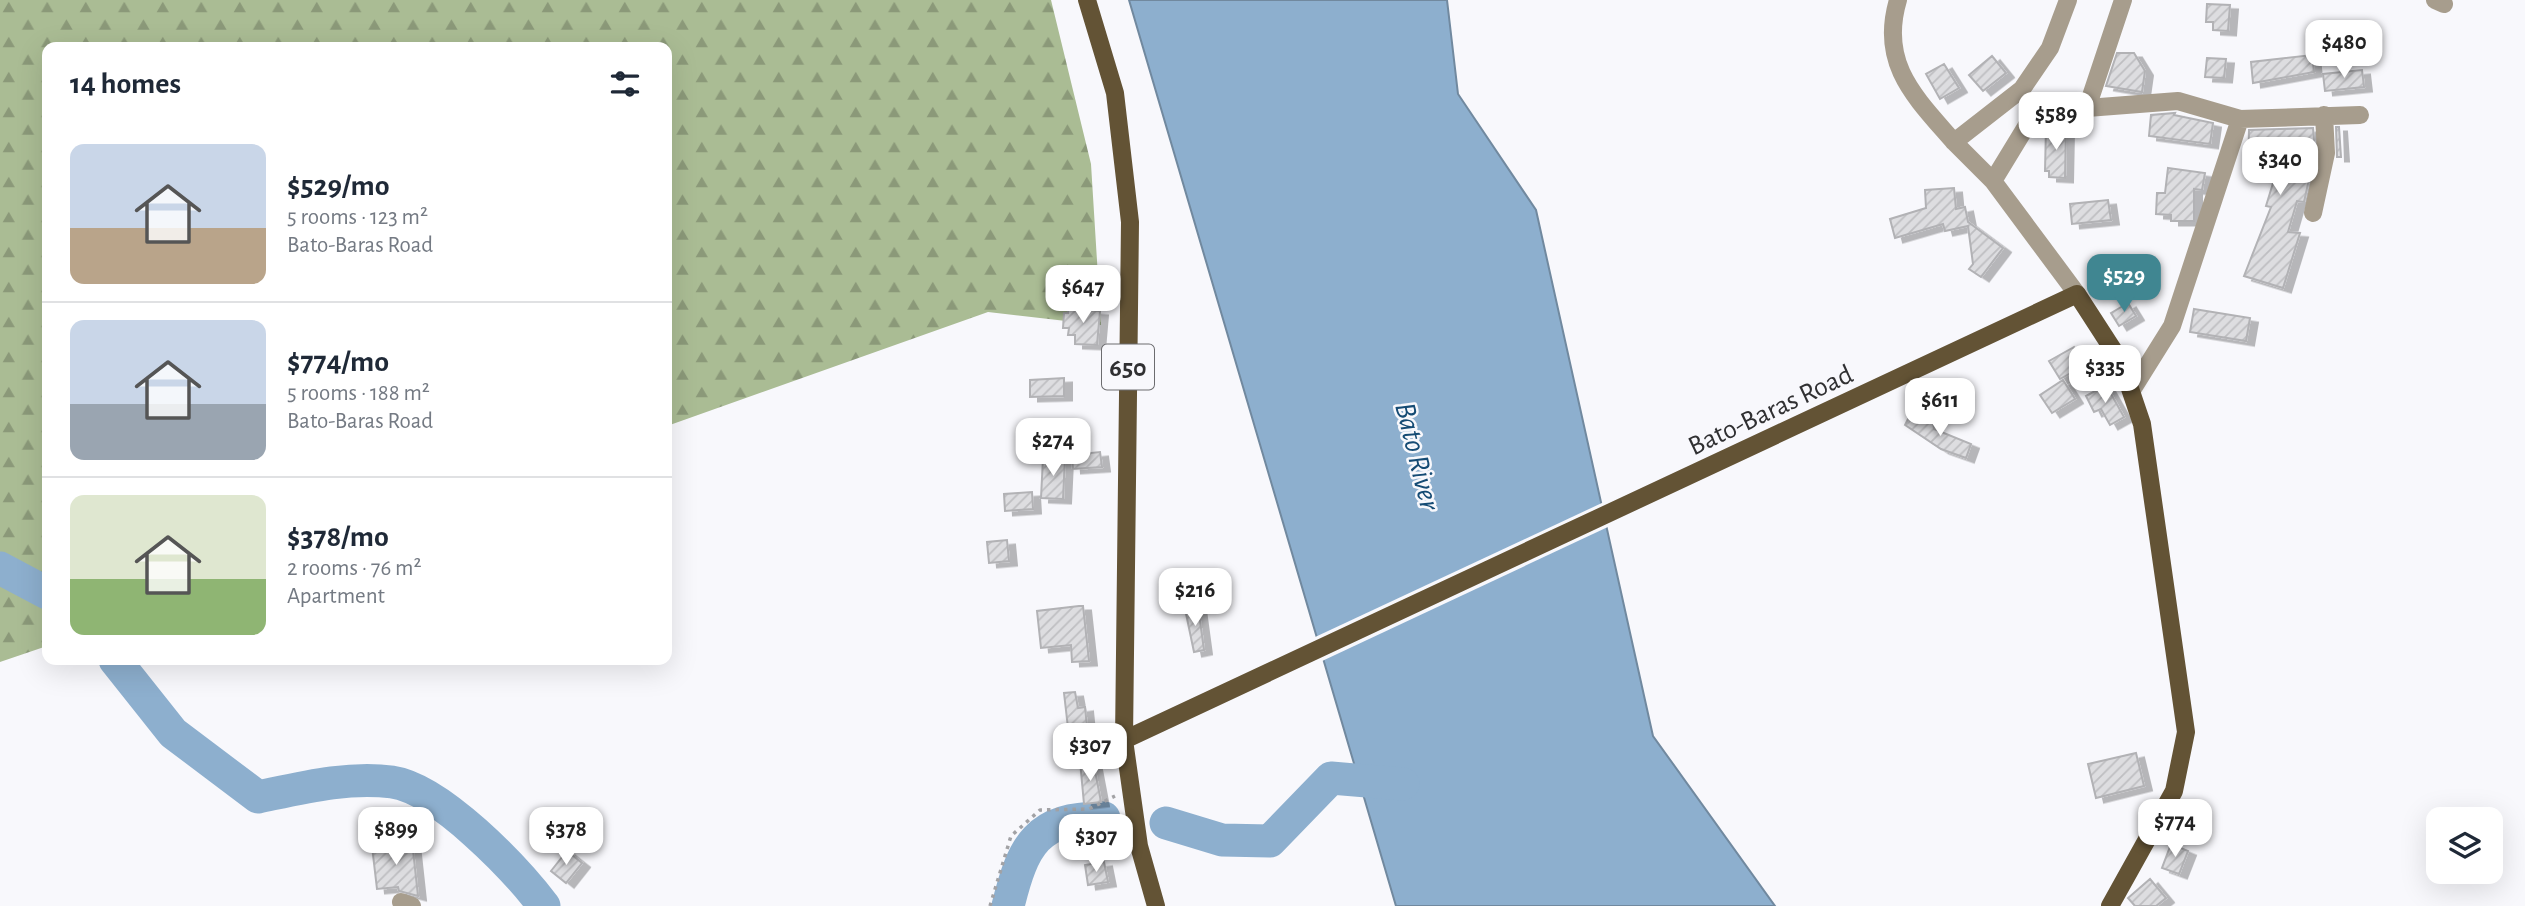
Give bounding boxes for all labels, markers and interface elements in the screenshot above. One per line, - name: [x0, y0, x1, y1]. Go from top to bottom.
- pin: $480: [2303, 20, 2385, 80]
- text: $480: [2321, 31, 2367, 54]
- icon: filters: [606, 65, 644, 103]
- text: 14 homes: [70, 69, 181, 99]
- pin: $589: [2015, 92, 2097, 152]
- text: $589: [2035, 103, 2077, 126]
- pin: $340: [2239, 138, 2321, 197]
- text: $340: [2258, 148, 2302, 171]
- text: $529/mo: [287, 171, 390, 201]
- icon: home: [126, 172, 210, 256]
- text: 5 rooms · 123 m²: [287, 206, 428, 229]
- text: Bato-Baras Road: [287, 234, 433, 257]
- pin: $529: [2083, 254, 2165, 314]
- text: $529: [2103, 265, 2145, 288]
- pin: $647: [1042, 266, 1124, 325]
- text: $647: [1062, 276, 1104, 299]
- road number: 650: [1102, 344, 1154, 390]
- pin: $335: [2064, 346, 2146, 405]
- text: $774/mo: [287, 347, 389, 377]
- icon: home: [126, 348, 210, 432]
- text: $335: [2085, 356, 2125, 379]
- street label: Bato-Baras Road: [1684, 360, 1857, 461]
- pin: $611: [1899, 378, 1981, 438]
- text: 5 rooms · 188 m²: [287, 382, 430, 405]
- text: $611: [1921, 389, 1959, 412]
- water label: Bato River: [1389, 399, 1445, 514]
- text: Bato-Baras Road: [287, 410, 433, 433]
- pin: $274: [1012, 419, 1094, 478]
- text: $274: [1032, 429, 1074, 452]
- text: $378/mo: [287, 522, 389, 552]
- icon: home: [126, 523, 210, 607]
- text: 2 rooms · 76 m²: [287, 557, 421, 580]
- pin: $216: [1154, 568, 1236, 628]
- text: $216: [1175, 579, 1215, 602]
- text: Apartment: [287, 585, 385, 608]
- pin: $307: [1049, 724, 1131, 783]
- text: $307: [1069, 734, 1111, 757]
- pin: $774: [2134, 800, 2216, 859]
- map controls: [2426, 807, 2503, 884]
- button: layers: [2426, 807, 2503, 884]
- pin: $899: [355, 808, 437, 867]
- pin: $378: [525, 808, 607, 867]
- text: $774: [2154, 810, 2196, 833]
- pin: $307: [1055, 814, 1137, 874]
- text: $899: [374, 818, 418, 841]
- text: $378: [545, 818, 587, 841]
- text: $307: [1075, 825, 1117, 848]

